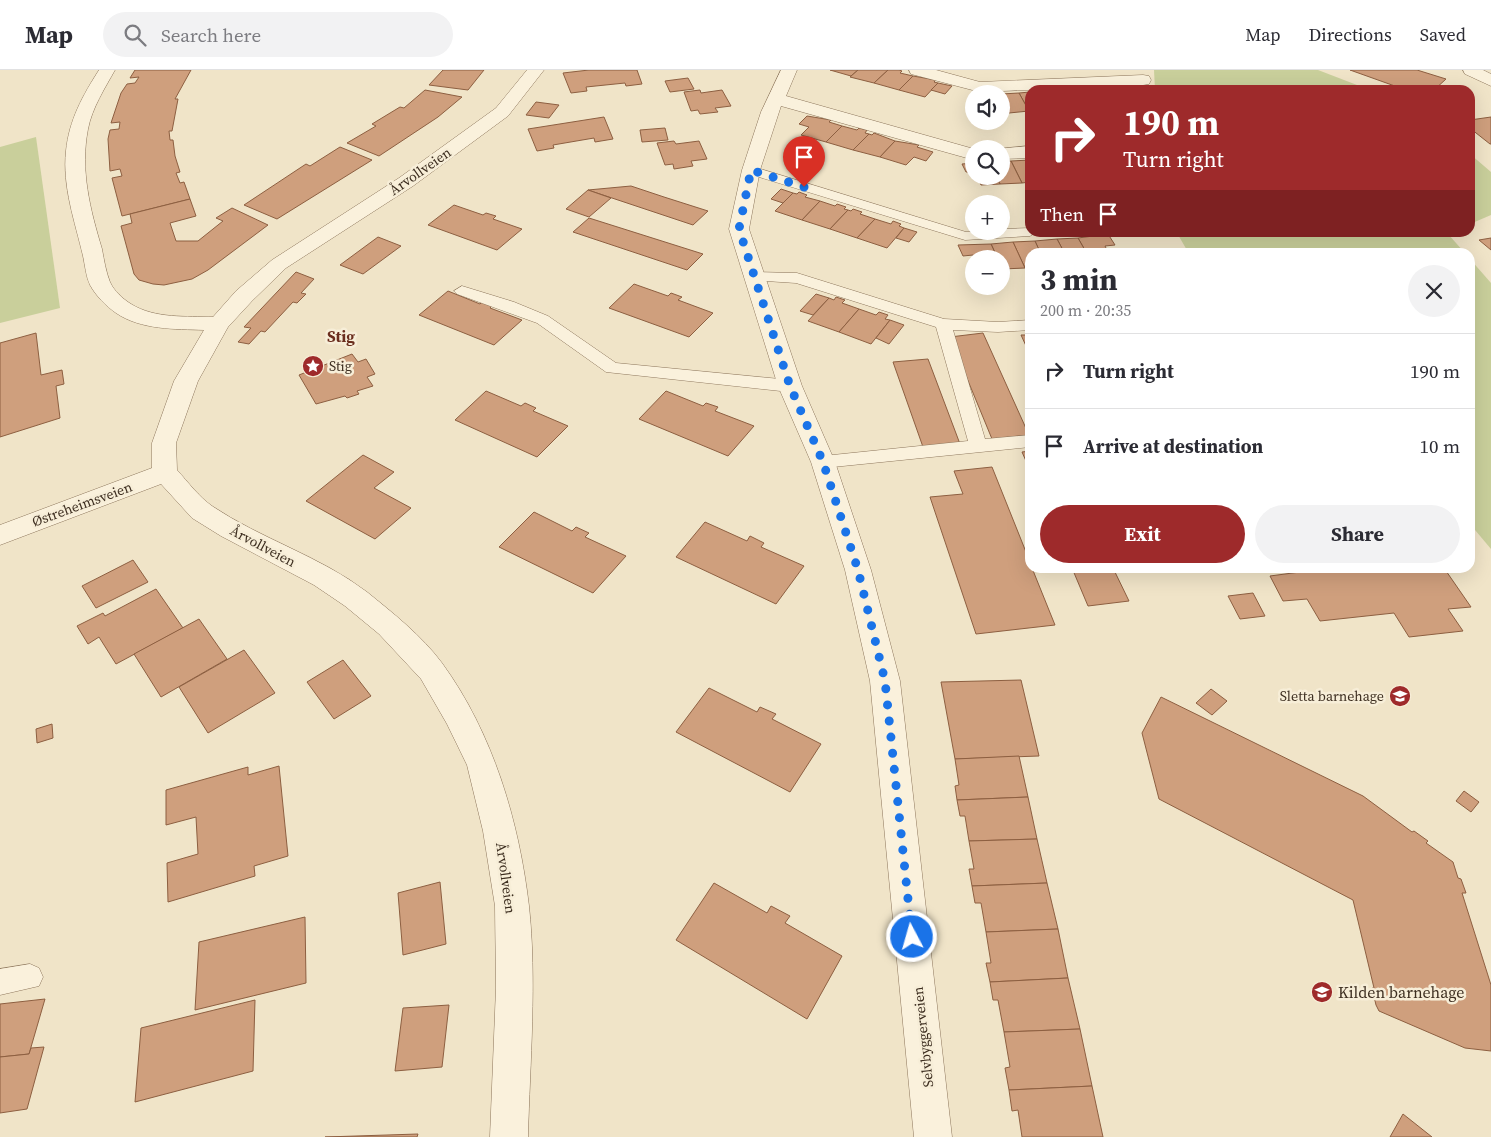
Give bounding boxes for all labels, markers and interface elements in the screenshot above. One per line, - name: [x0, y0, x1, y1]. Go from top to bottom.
- search box: [103, 12, 453, 57]
- text: Map: [25, 18, 73, 51]
- icon: search: [121, 21, 149, 49]
- text: Search here: [161, 22, 261, 48]
- text: Map: [1245, 22, 1281, 47]
- text: Directions: [1309, 22, 1392, 47]
- text: Saved: [1420, 22, 1466, 47]
- map controls: [965, 85, 1010, 295]
- button: sound: [965, 85, 1010, 130]
- text: 190 m: [1123, 99, 1219, 147]
- icon: right: [1040, 105, 1105, 170]
- pin: [783, 136, 825, 187]
- button: search: [965, 140, 1010, 185]
- street label: Årvollveien: [385, 142, 455, 200]
- icon: arrive: [790, 143, 818, 171]
- text: Turn right: [1123, 144, 1224, 174]
- button: +: [965, 195, 1010, 240]
- icon: arrive: [1094, 200, 1122, 228]
- text: Then: [1040, 201, 1084, 227]
- button: −: [965, 250, 1010, 295]
- text: 3 min: [1040, 259, 1118, 300]
- button: close: [1408, 265, 1460, 317]
- text: 200 m · 20:35: [1040, 299, 1131, 321]
- district label: Stig: [327, 325, 355, 347]
- place icon: Stig: [301, 354, 325, 378]
- place label: Stig: [329, 356, 352, 376]
- icon: right: [1040, 357, 1068, 385]
- text: Turn right: [1083, 358, 1174, 384]
- text: 190 m: [1410, 358, 1460, 384]
- icon: arrive: [1040, 432, 1068, 460]
- text: Arrive at destination: [1083, 433, 1263, 459]
- text: 10 m: [1419, 433, 1460, 459]
- street label: Østreheimsveien: [29, 476, 135, 531]
- button: Exit: [1040, 505, 1245, 563]
- button: Share: [1255, 505, 1460, 563]
- street label: Årvollveien: [227, 520, 300, 572]
- school or university icon: Sletta barnehage: [1388, 684, 1412, 708]
- place label: Sletta barnehage: [1280, 686, 1384, 706]
- street label: Årvollveien: [491, 841, 521, 915]
- position arrow: [885, 910, 937, 962]
- school or university icon: Kilden barnehage: [1310, 980, 1334, 1004]
- place label: Kilden barnehage: [1338, 981, 1465, 1003]
- street label: Selvbyggerveien: [908, 985, 938, 1088]

